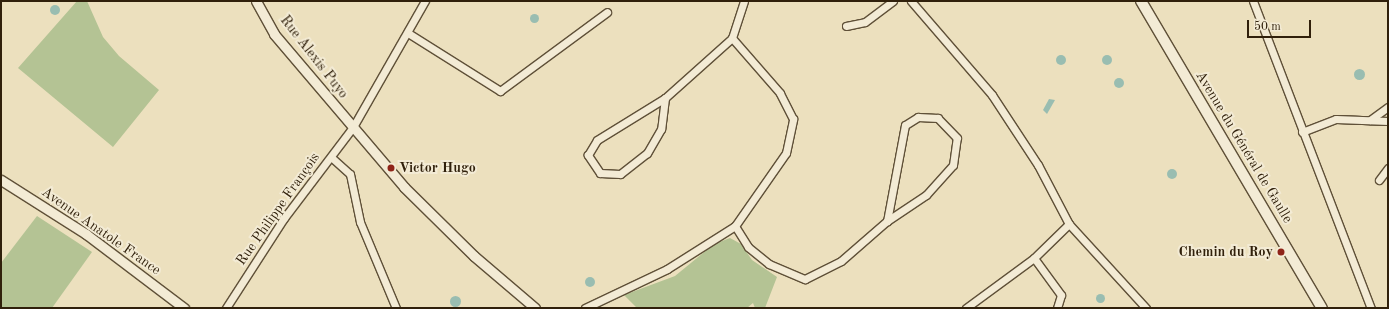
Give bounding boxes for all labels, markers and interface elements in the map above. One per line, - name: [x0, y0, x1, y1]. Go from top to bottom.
- street label: Rue Alexis Puyo: [276, 12, 352, 102]
- scale bar: [1249, 12, 1313, 38]
- text: 50 m: [1254, 21, 1281, 33]
- street label: Avenue du Général de Gaulle: [1192, 68, 1296, 226]
- street label: Rue Philippe François: [233, 149, 323, 269]
- place label: Victor Hugo: [399, 160, 476, 176]
- marker: Victor Hugo: [386, 163, 396, 173]
- street label: Avenue Anatole France: [38, 183, 164, 279]
- place label: Chemin du Roy: [1179, 244, 1273, 260]
- marker: Chemin du Roy: [1276, 247, 1286, 257]

